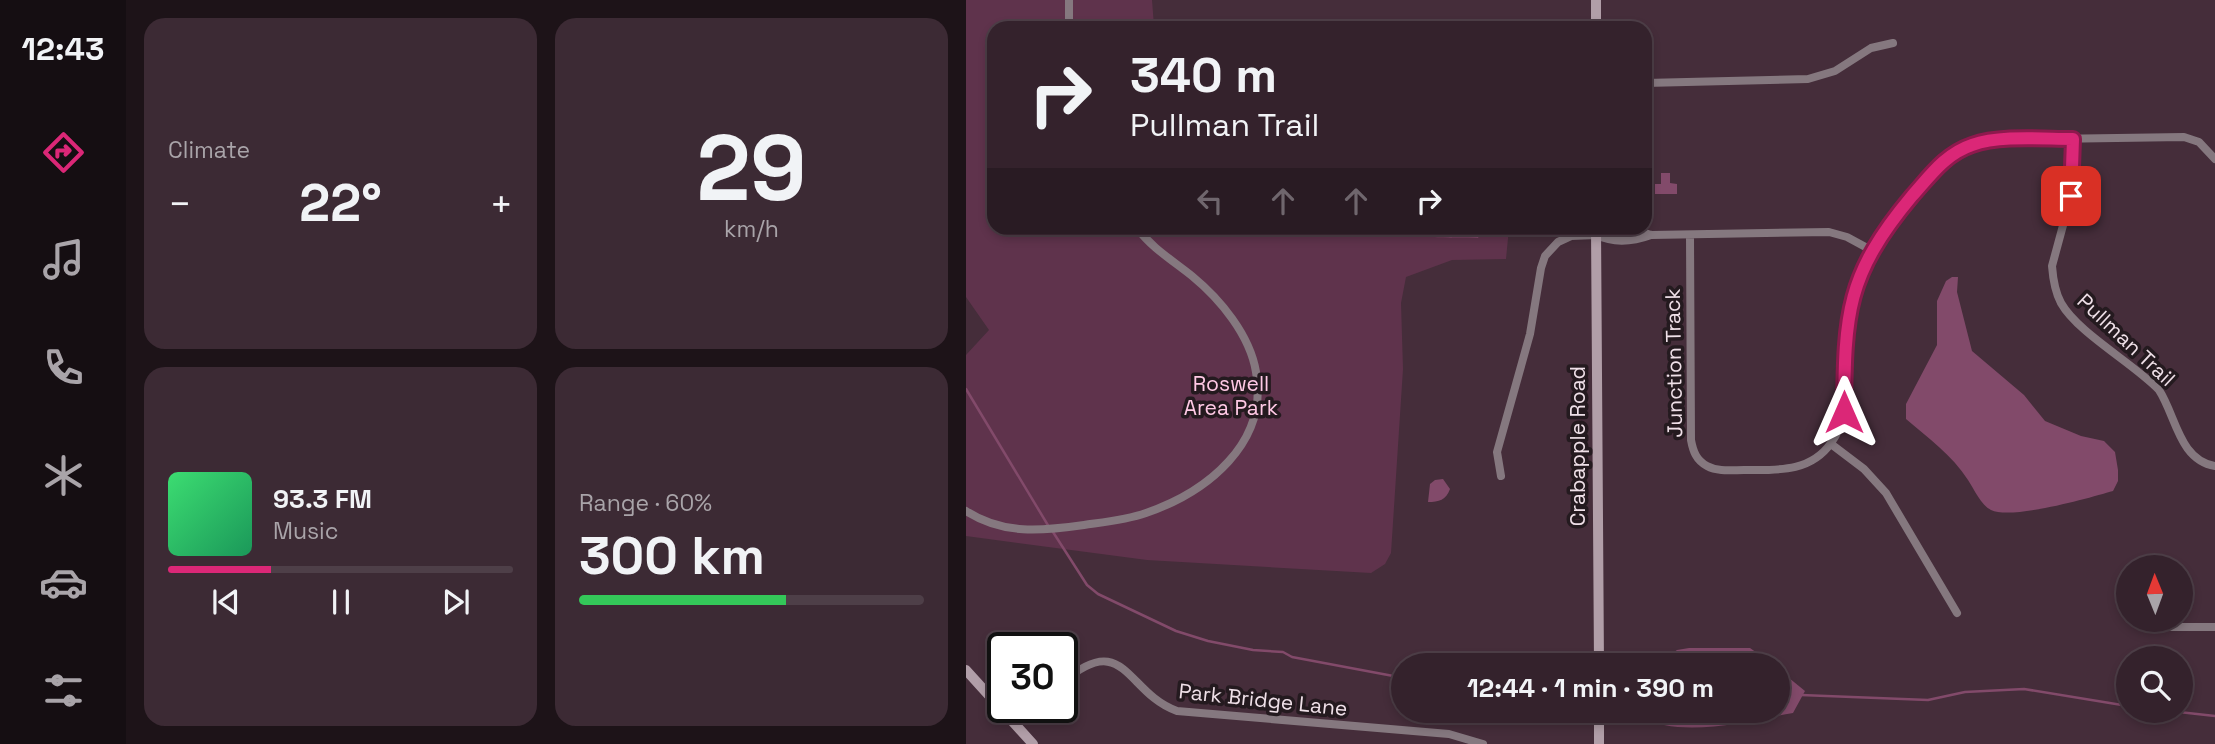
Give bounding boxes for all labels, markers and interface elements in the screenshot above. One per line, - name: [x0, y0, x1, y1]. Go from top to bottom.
- text: 12:43: [22, 29, 104, 69]
- text: 340 m: [1130, 44, 1277, 106]
- icon: right: [1015, 49, 1106, 140]
- text: Pullman Trail: [1130, 105, 1319, 145]
- text: 29: [697, 110, 806, 227]
- icon: directions: [39, 128, 88, 177]
- text: Climate: [168, 135, 250, 165]
- pin: [2041, 166, 2101, 226]
- text: 22°: [299, 170, 382, 236]
- icon: arrive: [2052, 177, 2090, 215]
- text: −: [168, 180, 192, 228]
- text: +: [489, 180, 513, 228]
- icon: left: [1191, 182, 1229, 220]
- icon: ahead: [1264, 182, 1302, 220]
- icon: ahead: [1337, 182, 1375, 220]
- icon: right: [1410, 182, 1448, 220]
- text: km/h: [724, 214, 779, 244]
- icon: music: [39, 235, 88, 284]
- street label: Pullman Trail: [2072, 287, 2181, 392]
- street label: Junction Track: [1659, 288, 1688, 438]
- icon: phone: [39, 343, 88, 392]
- street label: Crabapple Road: [1564, 366, 1591, 526]
- park label: Roswell Area Park: [1184, 370, 1278, 421]
- position arrow: [1807, 375, 1881, 449]
- icon: climate: [39, 451, 88, 500]
- text: 93.3 FM: [273, 482, 372, 516]
- text: Range · 60%: [579, 488, 712, 518]
- text: Music: [273, 516, 338, 546]
- text: 300 km: [579, 523, 765, 589]
- north arrow: [2116, 555, 2193, 632]
- map controls: [2116, 555, 2193, 723]
- icon: car: [39, 558, 88, 607]
- icon: previous: [207, 583, 245, 621]
- icon: pause: [322, 583, 360, 621]
- icon: next: [437, 583, 475, 621]
- speed limit sign: 30: [987, 632, 1078, 723]
- button: search: [2116, 646, 2193, 723]
- icon: filters: [39, 666, 88, 715]
- text: 12:44 · 1 min · 390 m: [1467, 671, 1714, 705]
- street label: Park Bridge Lane: [1177, 677, 1349, 722]

